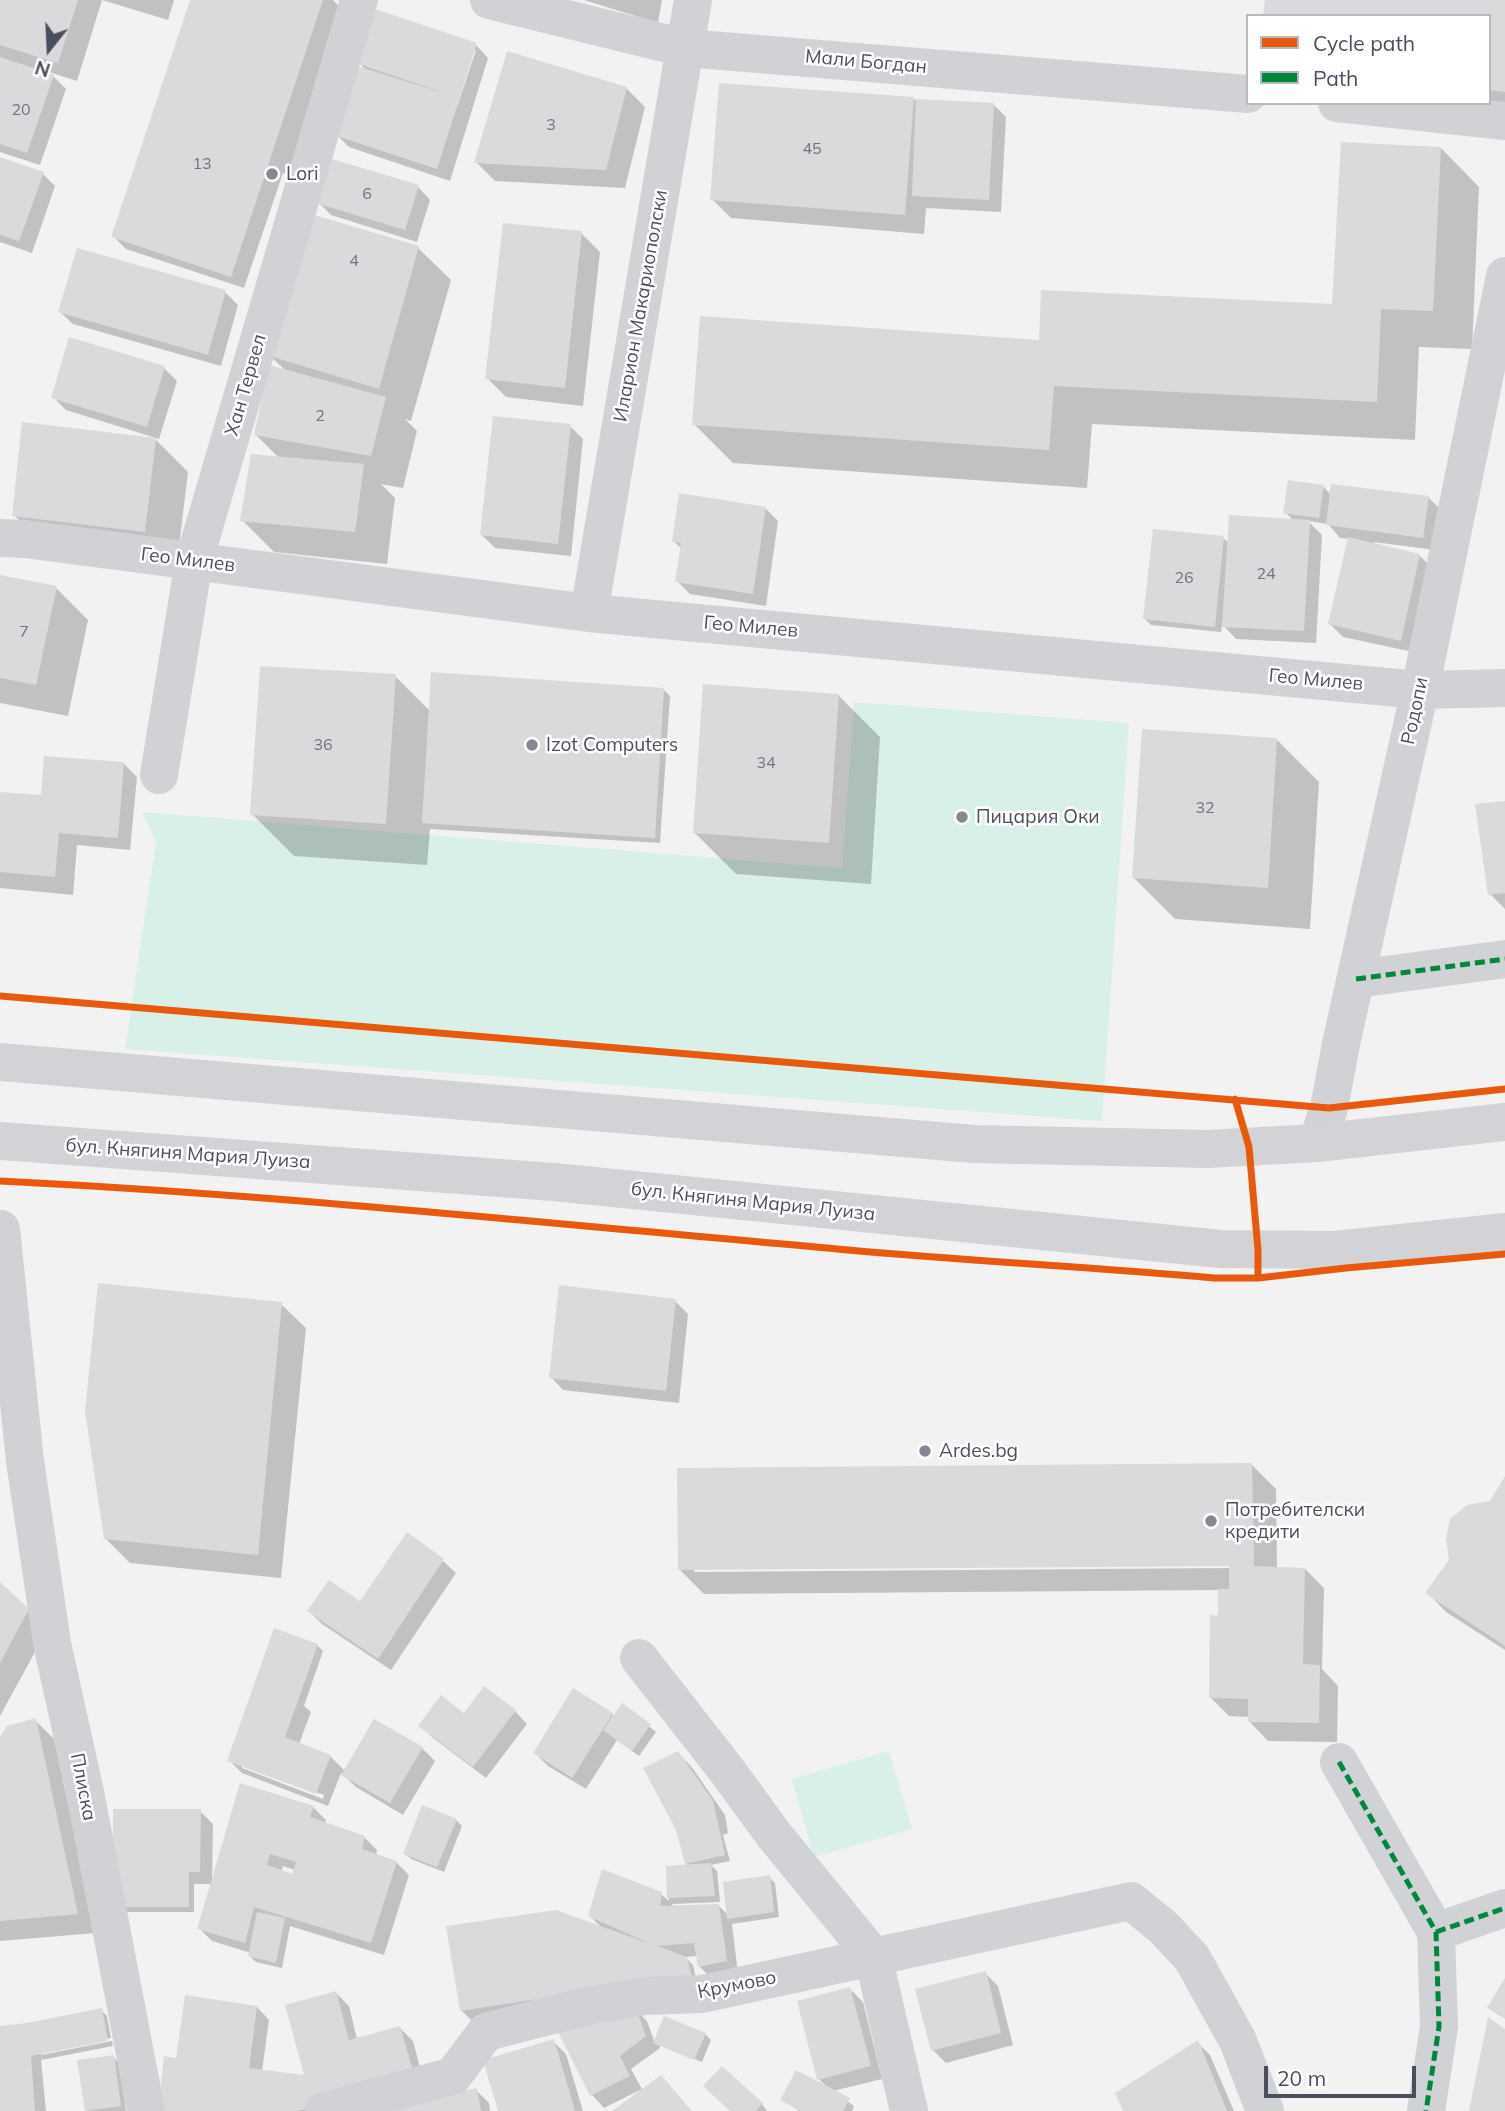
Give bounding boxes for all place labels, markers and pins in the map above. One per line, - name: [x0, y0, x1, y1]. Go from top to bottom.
- place label: Lori: [286, 163, 319, 185]
- marker: Lori: [264, 166, 280, 182]
- place label: Izot Computers: [546, 734, 678, 756]
- marker: Izot Computers: [524, 737, 540, 753]
- place label: Пицария Оки: [976, 806, 1100, 828]
- marker: Пицария Оки: [954, 809, 970, 825]
- place label: Ardes.bg: [939, 1440, 1018, 1462]
- marker: Ardes.bg: [917, 1443, 933, 1459]
- place label: Потребителски кредити: [1225, 1499, 1365, 1543]
- marker: Потребителски кредити: [1203, 1513, 1219, 1529]

